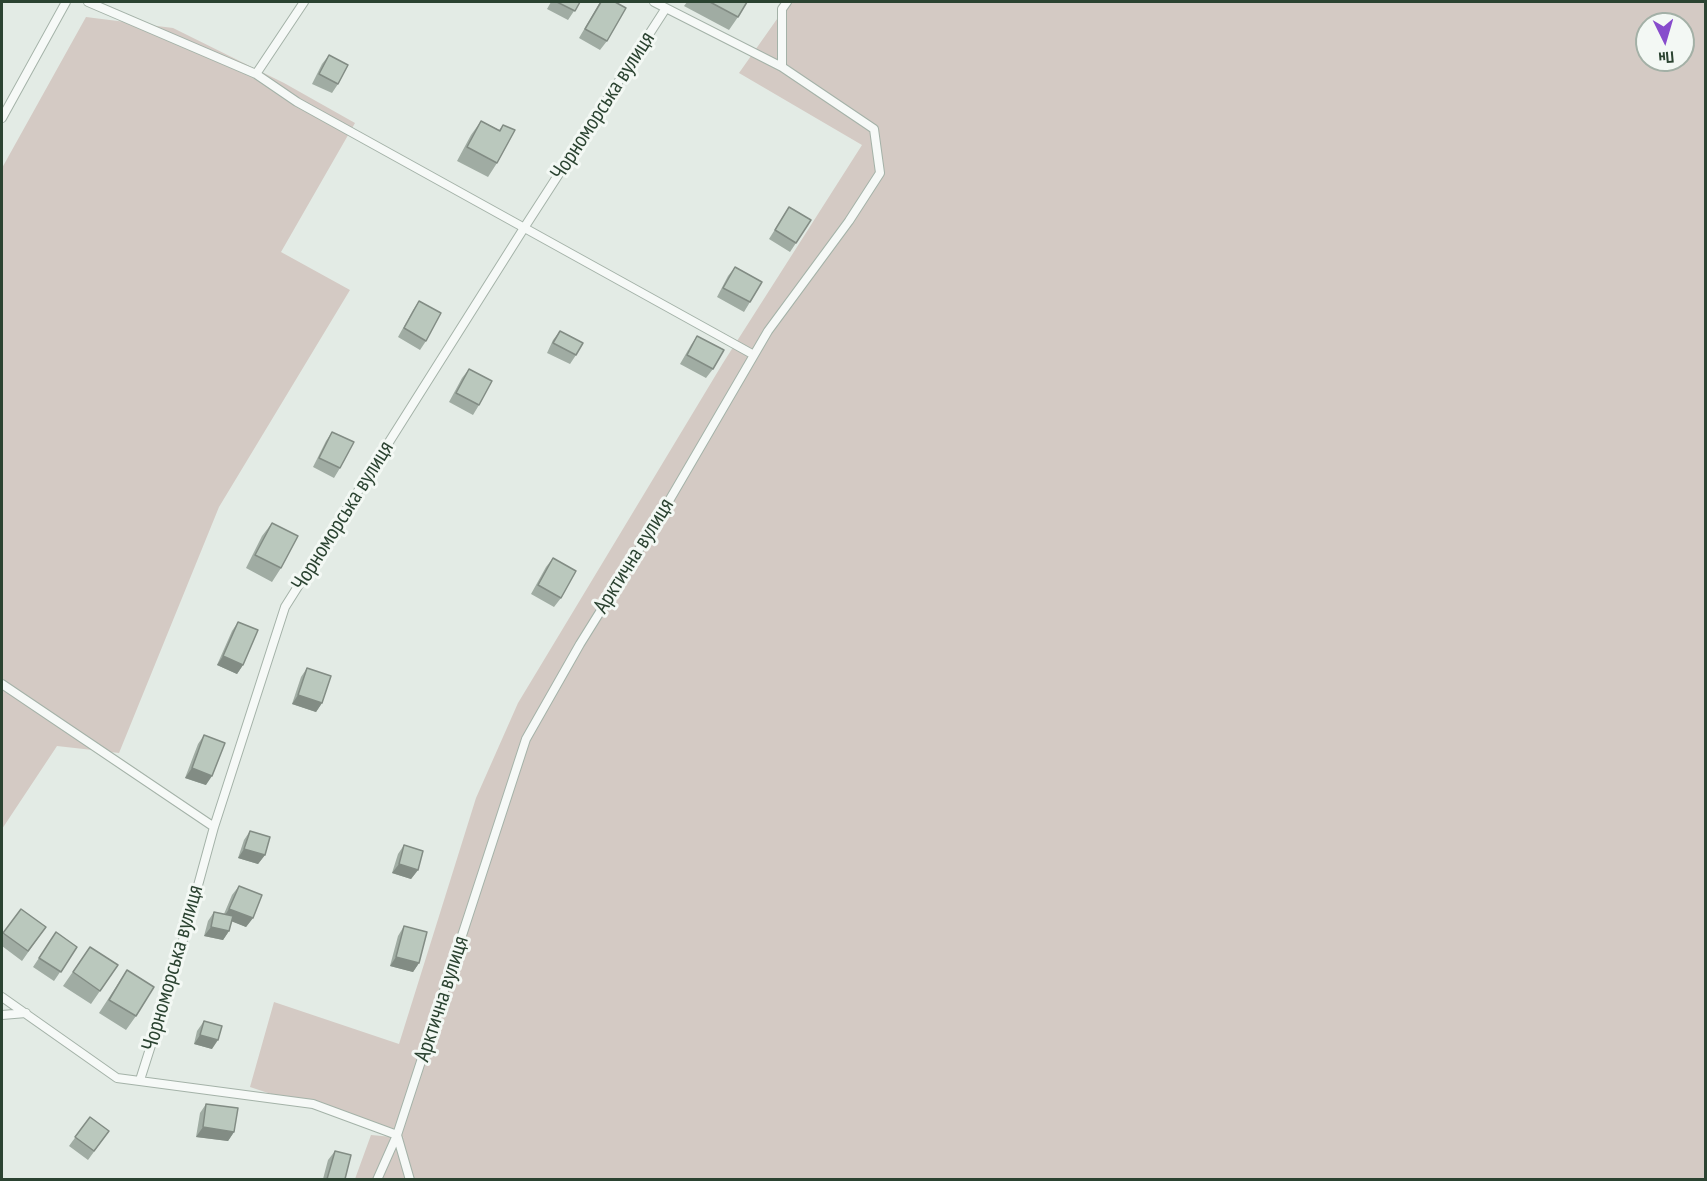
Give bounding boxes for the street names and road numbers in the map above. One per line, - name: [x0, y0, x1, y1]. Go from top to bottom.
- street label: Чорноморська вулиця: [545, 27, 661, 185]
- street label: Чорноморська вулиця: [286, 436, 400, 596]
- street label: Арктична вулиця: [588, 494, 680, 618]
- street label: Чорноморська вулиця: [137, 882, 209, 1054]
- street label: Арктична вулиця: [409, 933, 475, 1065]

